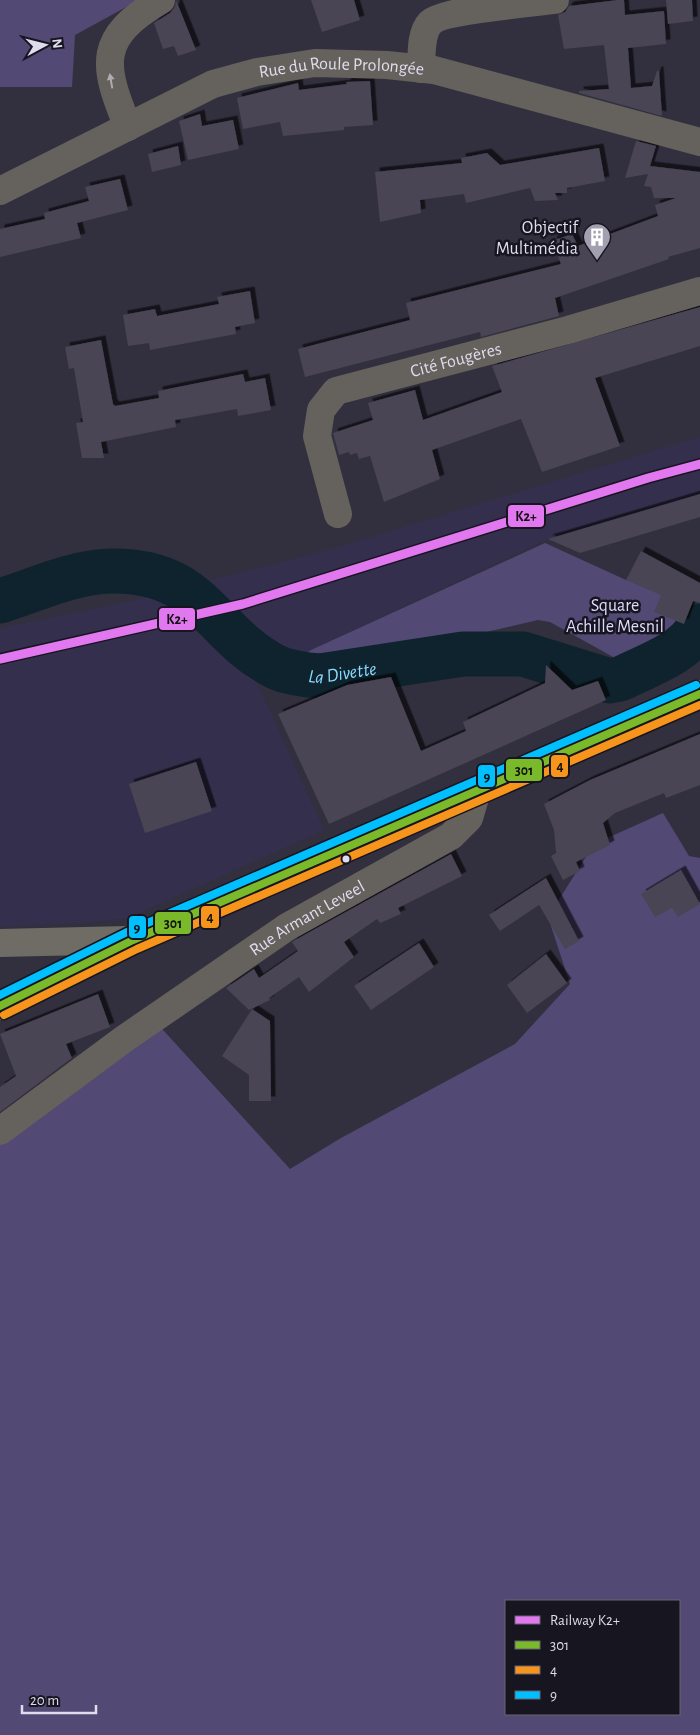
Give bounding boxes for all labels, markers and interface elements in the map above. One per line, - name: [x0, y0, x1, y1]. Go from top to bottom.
- north arrow: [20, 20, 70, 70]
- text: N: [49, 38, 64, 49]
- street label: Rue du Roule Prolongée: [258, 54, 425, 82]
- one-way arrow: [107, 73, 115, 89]
- place label: Objectif Multimédia: [496, 219, 580, 258]
- building icon: Objectif Multimédia: [582, 222, 612, 261]
- street label: Cité Fougères: [408, 340, 503, 381]
- line badge: K2+: [507, 504, 545, 528]
- text: K2+: [515, 510, 537, 524]
- park label: Square Achille Mesnil: [566, 597, 664, 636]
- line badge: K2+: [158, 607, 196, 631]
- text: K2+: [166, 613, 188, 627]
- water label: La Divette: [307, 659, 378, 687]
- line badge: 4: [550, 754, 569, 778]
- line badge: 301: [505, 758, 543, 782]
- text: 4: [556, 760, 564, 774]
- line badge: 9: [477, 764, 496, 788]
- text: 301: [515, 764, 533, 778]
- text: 9: [484, 770, 491, 784]
- unlabelled marker: [341, 854, 351, 864]
- street label: Rue Armant Leveel: [247, 878, 368, 960]
- line badge: 4: [200, 905, 220, 929]
- line badge: 301: [154, 911, 192, 935]
- text: 4: [206, 911, 214, 925]
- line badge: 9: [128, 915, 147, 939]
- text: 301: [164, 917, 182, 931]
- text: 9: [134, 921, 141, 935]
- legend: [505, 1600, 680, 1715]
- text: Railway K2+: [550, 1613, 620, 1628]
- text: 301: [550, 1638, 569, 1653]
- text: 4: [550, 1663, 557, 1678]
- scale bar: [22, 1682, 96, 1714]
- text: 9: [550, 1688, 557, 1703]
- text: 20 m: [30, 1693, 59, 1708]

